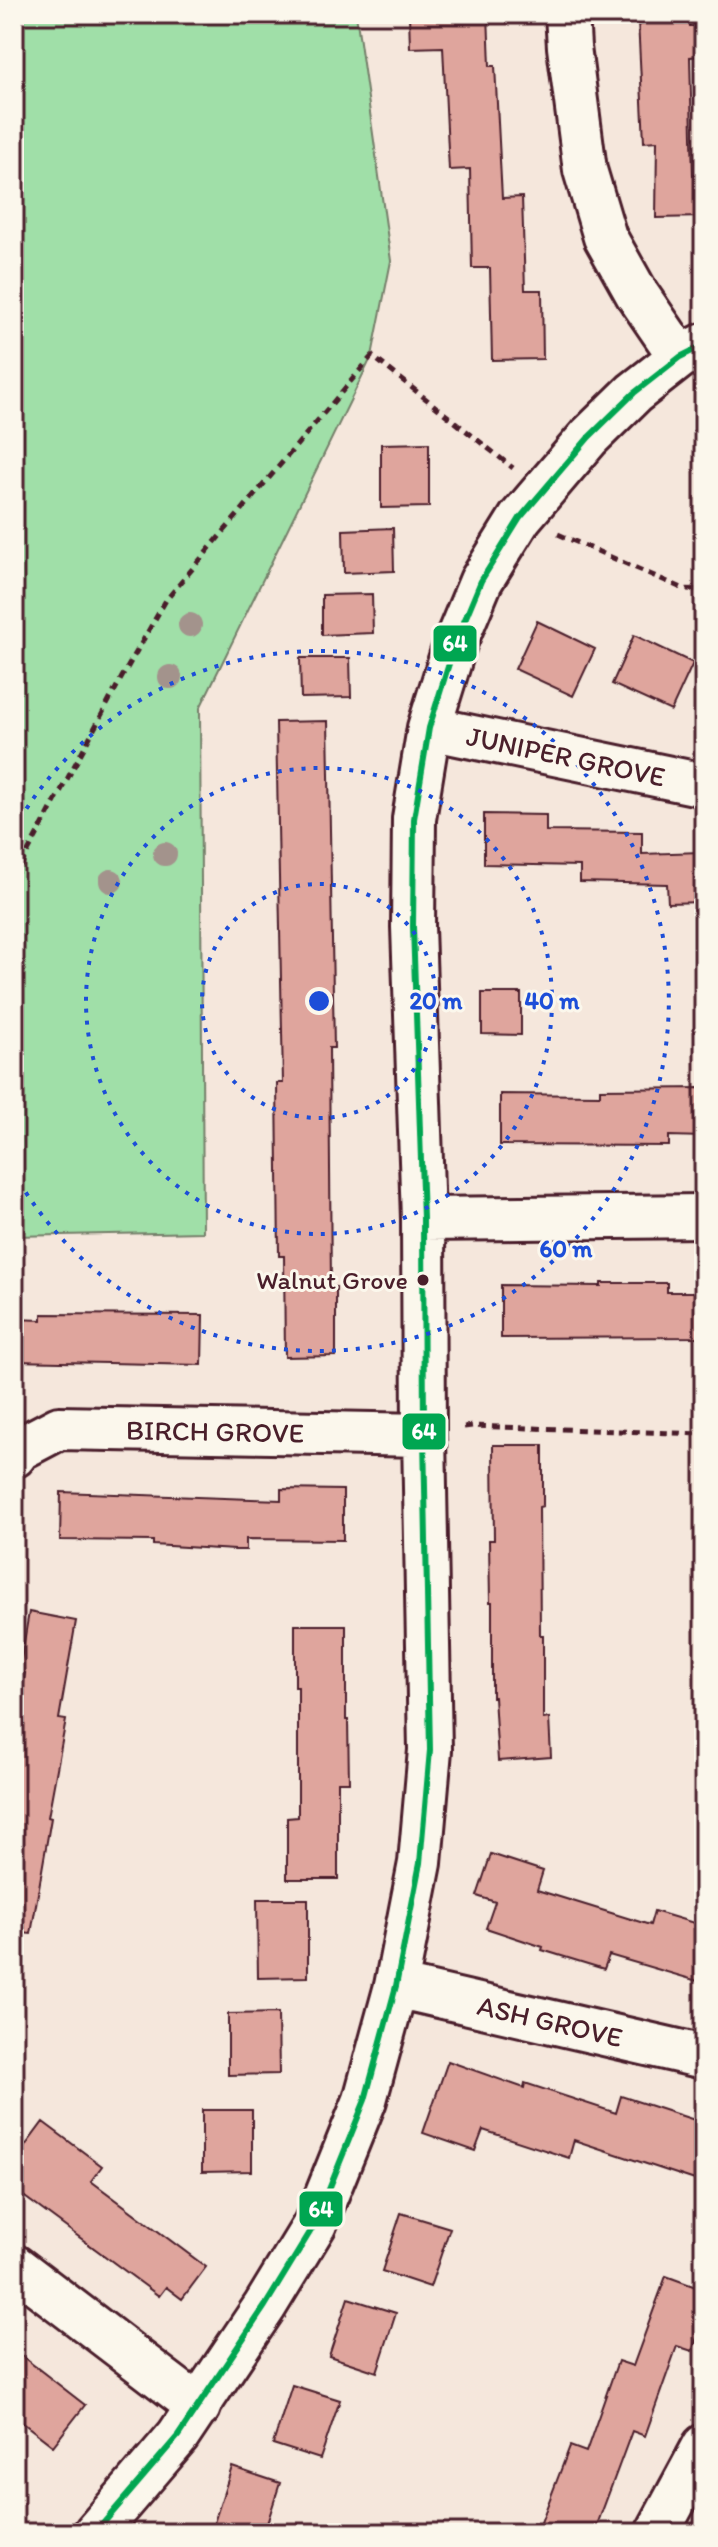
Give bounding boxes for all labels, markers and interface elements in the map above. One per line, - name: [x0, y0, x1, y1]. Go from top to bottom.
- line badge: 64: [432, 624, 478, 663]
- text: 64: [443, 630, 468, 657]
- street label: JUNIPER GROVE: [463, 718, 669, 794]
- text: 20 m: [410, 986, 463, 1015]
- text: 40 m: [525, 986, 580, 1015]
- centre of rings: [305, 987, 333, 1015]
- text: 60 m: [539, 1234, 593, 1263]
- place label: Walnut Grove: [256, 1264, 408, 1296]
- marker: Walnut Grove: [415, 1272, 431, 1288]
- street label: BIRCH GROVE: [126, 1412, 304, 1450]
- line badge: 64: [401, 1412, 447, 1451]
- text: 64: [412, 1418, 437, 1445]
- street label: ASH GROVE: [474, 1988, 626, 2054]
- line badge: 64: [298, 2190, 344, 2228]
- text: 64: [309, 2196, 334, 2223]

